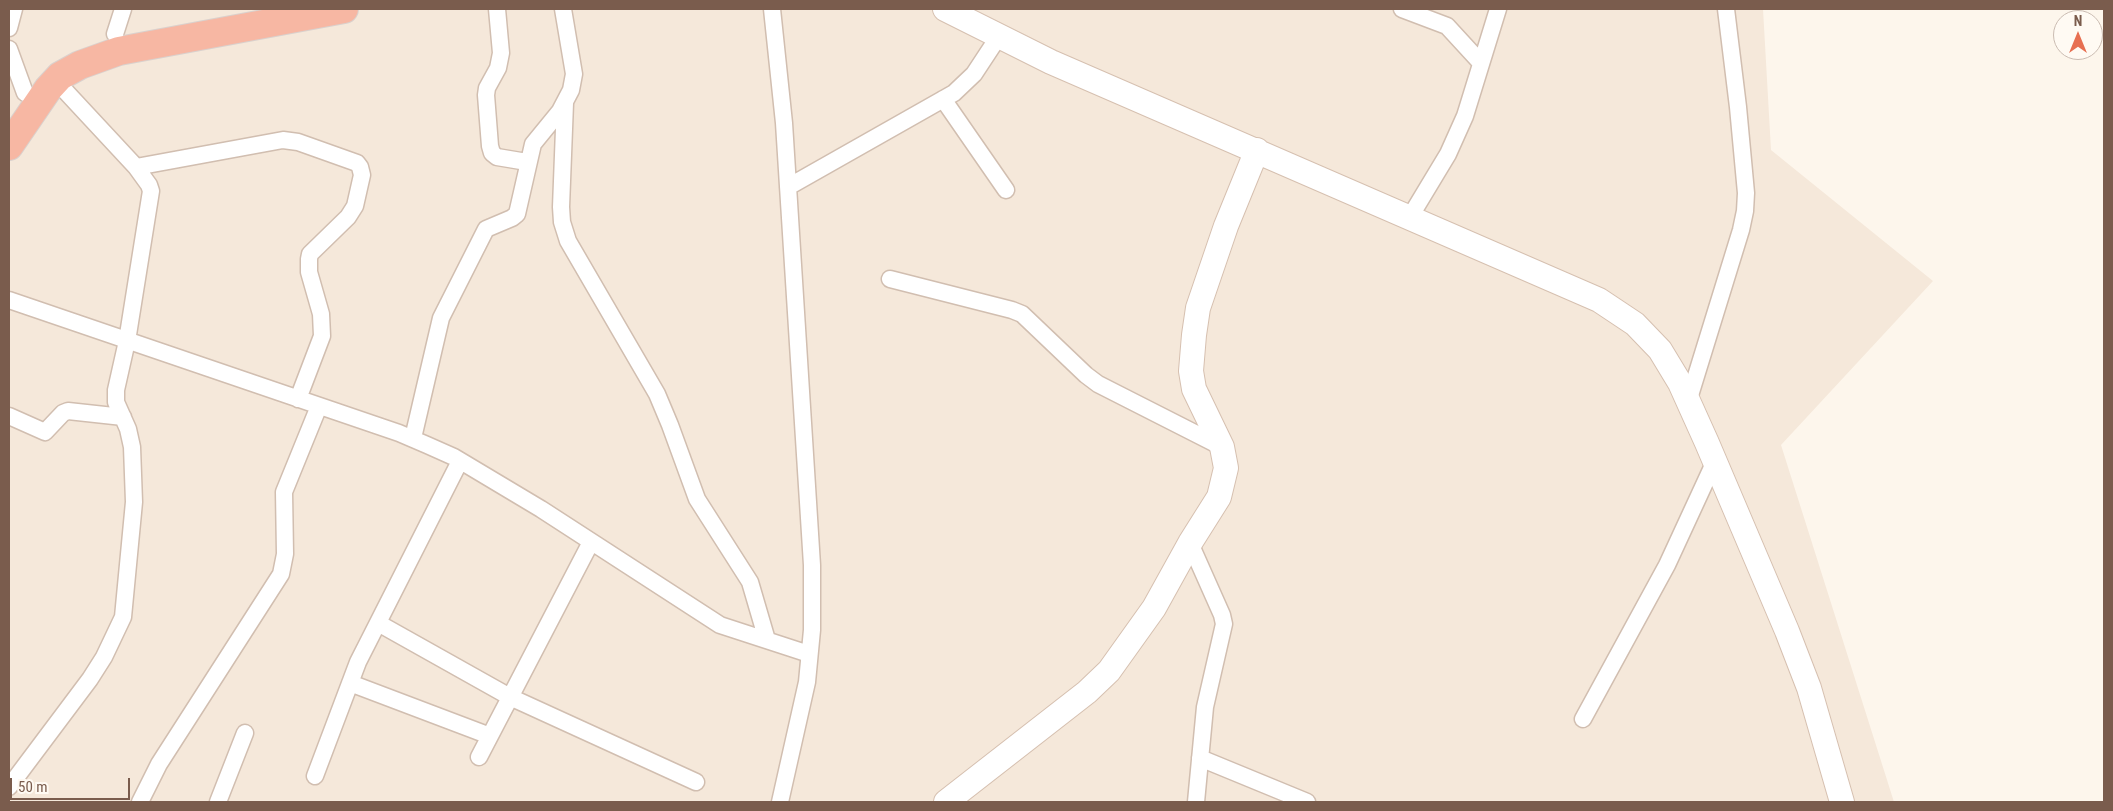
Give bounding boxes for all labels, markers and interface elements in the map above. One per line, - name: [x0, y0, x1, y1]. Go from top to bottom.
- north arrow: [2053, 10, 2103, 60]
- text: N: [2074, 13, 2082, 29]
- scale bar: [12, 768, 132, 800]
- text: 50 m: [18, 778, 48, 796]

